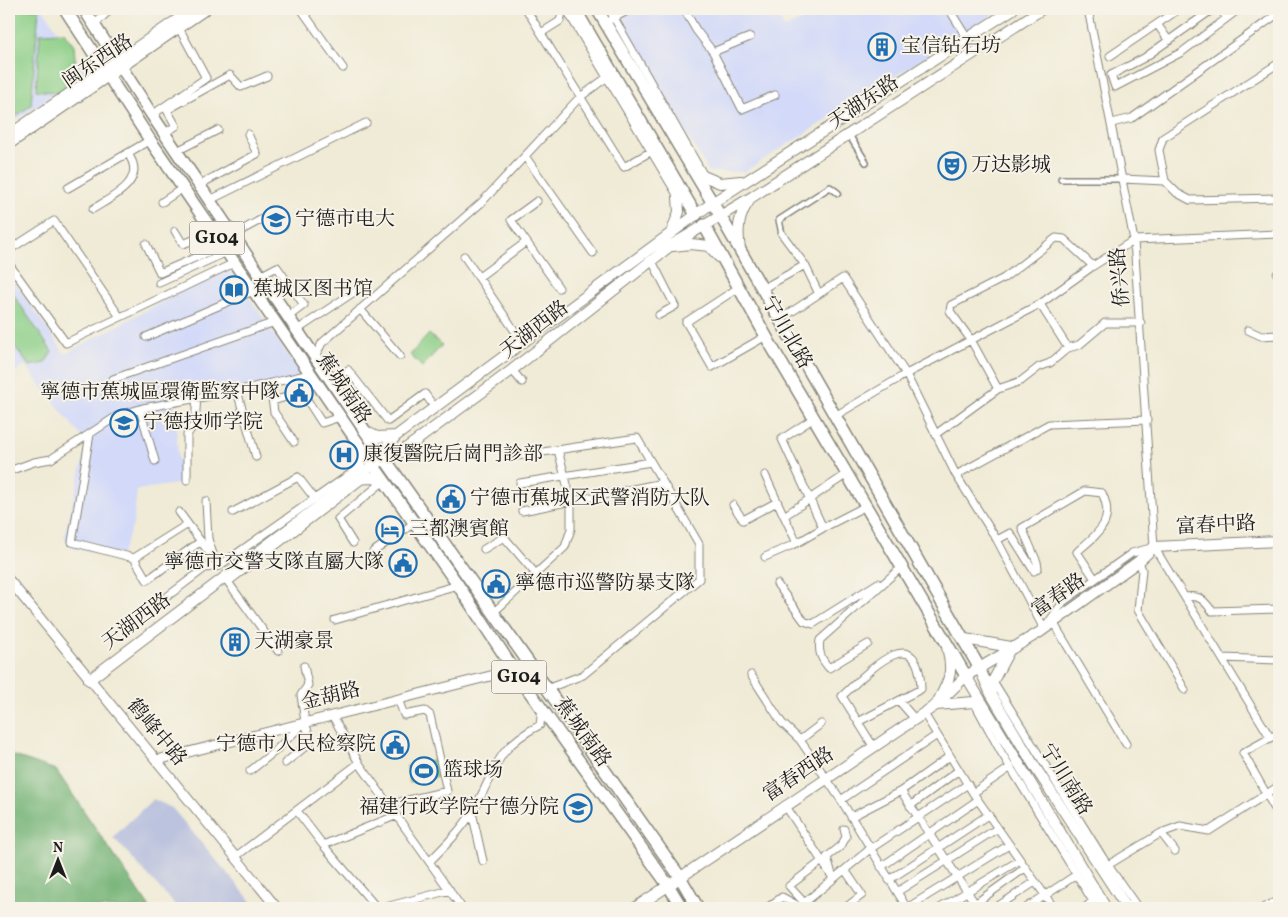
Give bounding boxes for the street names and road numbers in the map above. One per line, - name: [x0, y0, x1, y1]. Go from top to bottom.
- street label: 闽东西路: [57, 28, 139, 96]
- street label: 天湖东路: [823, 69, 905, 137]
- road number: G104: [190, 222, 244, 254]
- street label: 侨兴路: [1104, 246, 1138, 308]
- street label: 宁川北路: [754, 291, 818, 375]
- street label: 天湖西路: [495, 294, 575, 366]
- street label: 蕉城南路: [309, 348, 377, 430]
- street label: 富春中路: [1175, 510, 1257, 542]
- street label: 富春路: [1026, 567, 1092, 625]
- street label: 天湖西路: [97, 587, 177, 657]
- road number: G104: [492, 660, 546, 694]
- street label: 金葫路: [299, 676, 363, 718]
- street label: 蕉城南路: [547, 692, 617, 774]
- street label: 鹤峰中路: [120, 693, 192, 773]
- street label: 宁川南路: [1032, 739, 1098, 821]
- street label: 富春西路: [758, 741, 840, 809]

